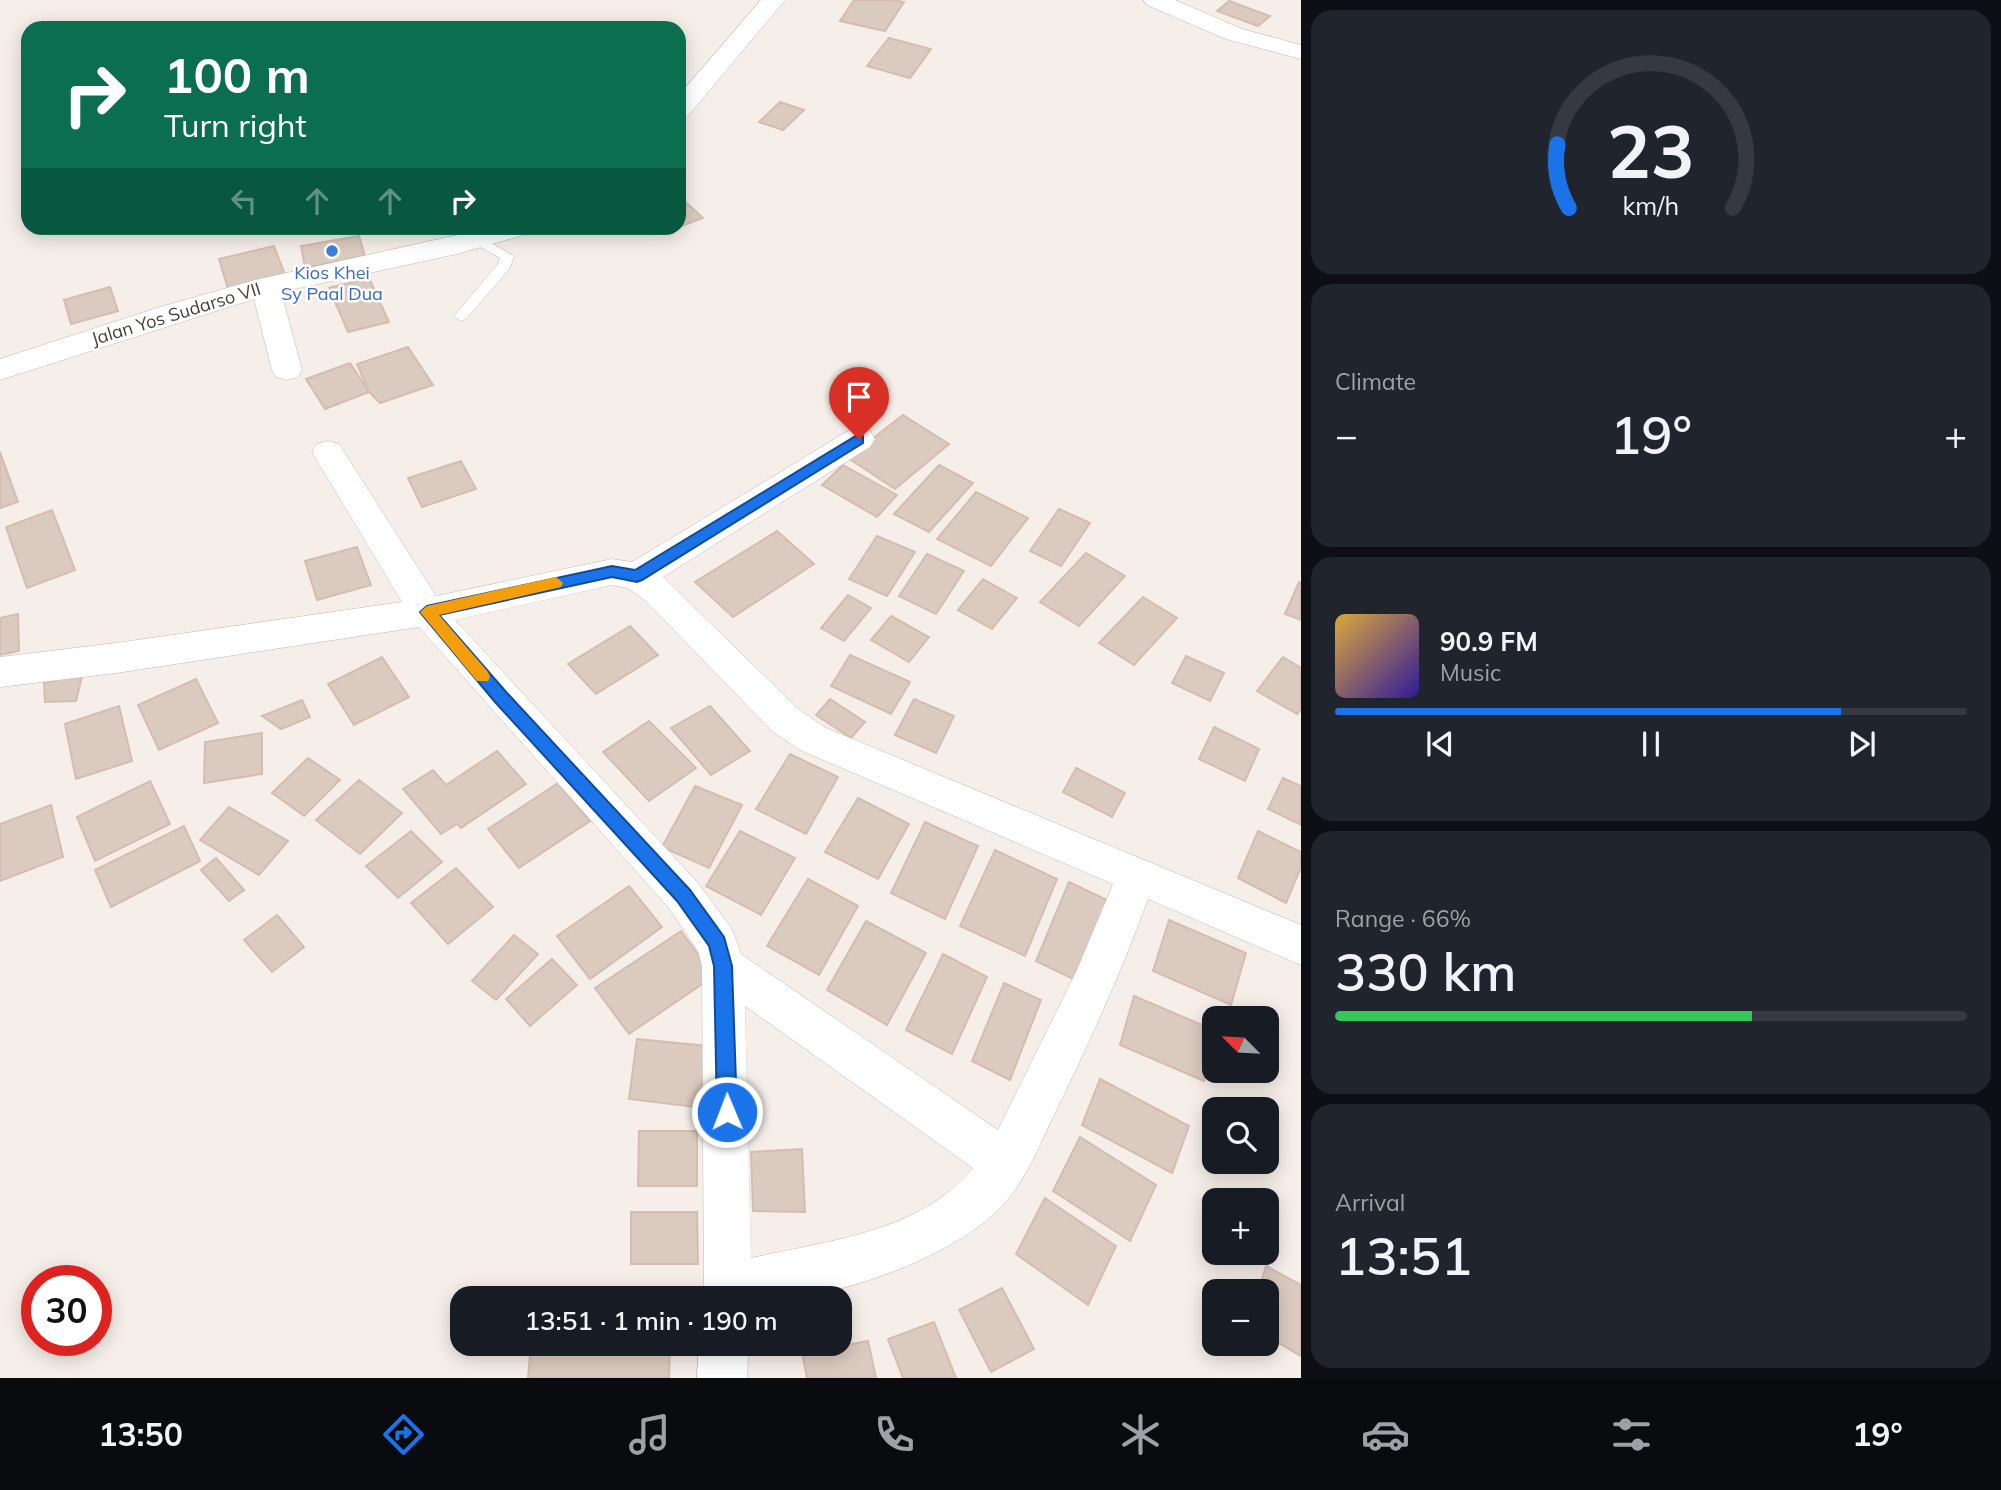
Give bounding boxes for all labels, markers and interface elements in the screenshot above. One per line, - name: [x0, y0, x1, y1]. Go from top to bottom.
- text: 100 m: [164, 44, 310, 105]
- icon: right: [49, 49, 140, 140]
- text: Turn right: [164, 105, 307, 145]
- text: 23: [1607, 105, 1695, 196]
- icon: left: [225, 182, 263, 220]
- icon: ahead: [298, 182, 336, 220]
- icon: ahead: [371, 182, 409, 220]
- icon: right: [444, 182, 482, 220]
- text: km/h: [1623, 190, 1679, 221]
- marker: Kios Khei Sy Paal Dua: [324, 243, 340, 259]
- place label: Kios Khei Sy Paal Dua: [281, 261, 383, 305]
- street label: Jalan Yos Sudarso VII: [88, 277, 263, 350]
- pin: [829, 367, 889, 439]
- text: Climate: [1335, 367, 1416, 396]
- icon: arrive: [840, 378, 878, 416]
- text: 19°: [1610, 402, 1692, 467]
- text: −: [1335, 411, 1358, 459]
- text: +: [1944, 411, 1967, 459]
- text: 90.9 FM: [1440, 625, 1538, 658]
- text: Music: [1440, 658, 1501, 687]
- icon: previous: [1421, 725, 1459, 763]
- icon: pause: [1632, 725, 1670, 763]
- icon: next: [1843, 725, 1881, 763]
- text: Range · 66%: [1335, 904, 1471, 933]
- text: 330 km: [1335, 939, 1516, 1004]
- north arrow: [1202, 1006, 1279, 1083]
- map controls: [1202, 1006, 1279, 1356]
- position arrow: [690, 1075, 764, 1149]
- button: search: [1202, 1097, 1279, 1174]
- button: +: [1202, 1188, 1279, 1265]
- text: Arrival: [1335, 1188, 1405, 1217]
- text: 13:51: [1335, 1223, 1472, 1288]
- speed limit sign: 30: [21, 1265, 112, 1356]
- button: −: [1202, 1279, 1279, 1356]
- text: 13:51 · 1 min · 190 m: [524, 1304, 778, 1337]
- icon: directions: [379, 1410, 428, 1459]
- icon: music: [625, 1410, 674, 1459]
- icon: phone: [870, 1410, 919, 1459]
- icon: climate: [1116, 1410, 1165, 1459]
- icon: car: [1361, 1410, 1410, 1459]
- icon: filters: [1607, 1410, 1656, 1459]
- text: 13:50: [98, 1414, 183, 1454]
- text: 19°: [1852, 1414, 1903, 1454]

